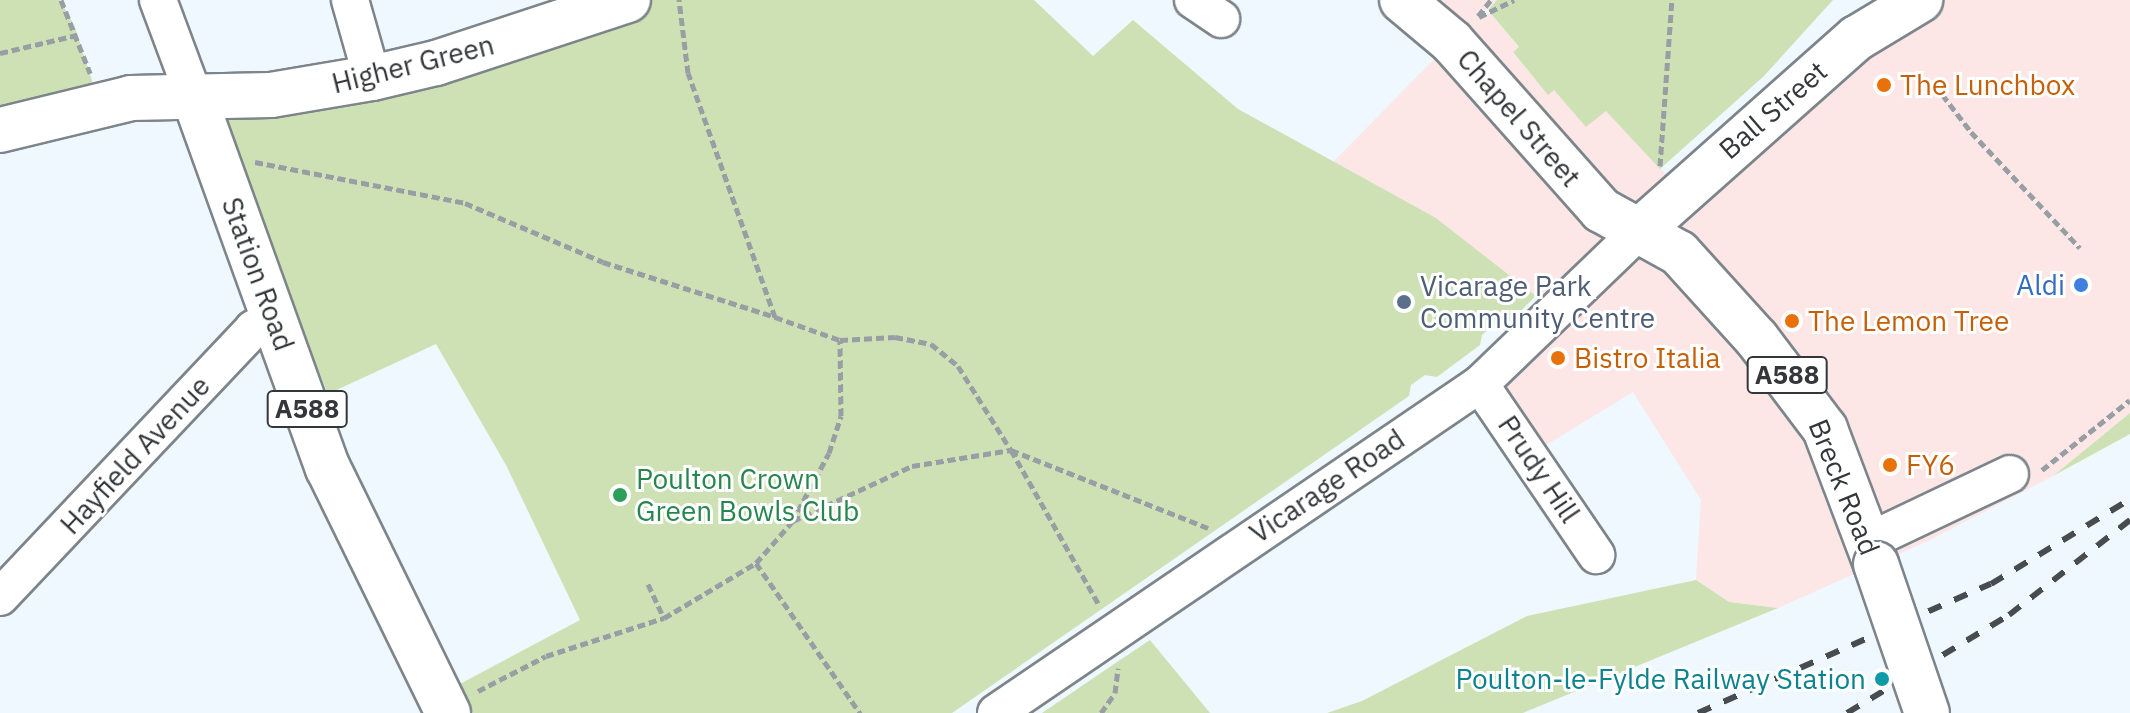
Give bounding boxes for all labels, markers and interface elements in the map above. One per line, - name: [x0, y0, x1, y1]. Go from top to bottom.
- street label: Higher Green: [328, 28, 498, 100]
- street label: Chapel Street: [1450, 42, 1588, 194]
- street label: Ball Street: [1712, 54, 1834, 166]
- place label: The Lunchbox: [1900, 68, 2075, 102]
- marker: The Lunchbox: [1875, 76, 1893, 94]
- street label: Station Road: [215, 193, 301, 355]
- place label: Aldi: [2016, 268, 2065, 302]
- place label: Vicarage Park Community Centre: [1420, 269, 1655, 335]
- marker: Aldi: [2072, 276, 2090, 294]
- marker: Vicarage Park Community Centre: [1395, 293, 1413, 311]
- place label: The Lemon Tree: [1808, 304, 2009, 338]
- marker: The Lemon Tree: [1783, 312, 1801, 330]
- place label: Bistro Italia: [1574, 341, 1721, 375]
- marker: Bistro Italia: [1549, 349, 1567, 367]
- road number: A588: [1745, 353, 1829, 397]
- street label: Hayfield Avenue: [53, 369, 217, 541]
- road number: A588: [265, 387, 349, 431]
- street label: Prudy Hill: [1491, 409, 1587, 529]
- street label: Breck Road: [1802, 414, 1886, 560]
- street label: Vicarage Road: [1243, 422, 1411, 550]
- place label: FY6: [1906, 448, 1955, 482]
- marker: FY6: [1881, 456, 1899, 474]
- place label: Poulton Crown Green Bowls Club: [636, 462, 859, 528]
- marker: Poulton Crown Green Bowls Club: [611, 486, 629, 504]
- place label: Poulton-le-Fylde Railway Station: [1456, 662, 1866, 696]
- marker: Poulton-le-Fylde Railway Station: [1873, 670, 1891, 688]

